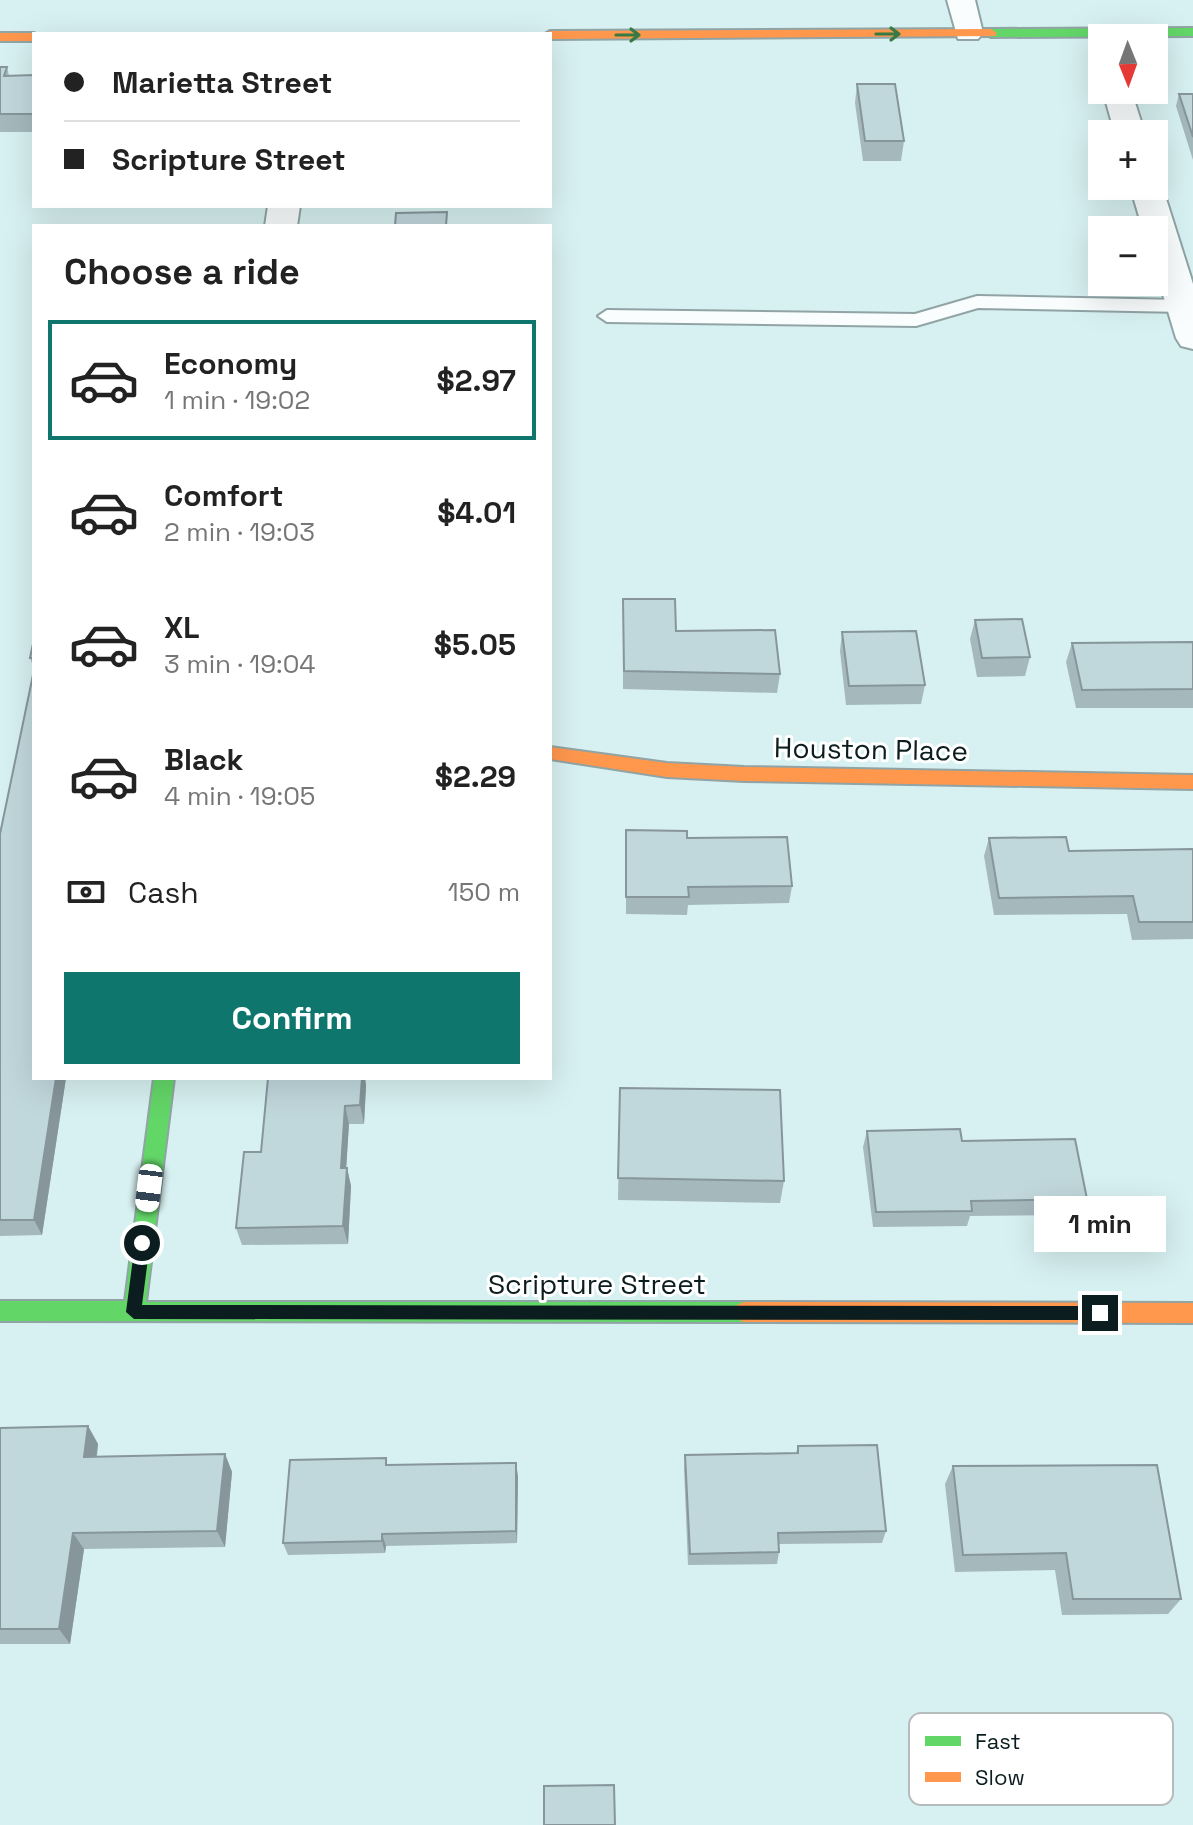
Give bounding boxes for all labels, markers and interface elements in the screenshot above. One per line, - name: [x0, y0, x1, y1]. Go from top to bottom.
- north arrow: [1088, 24, 1168, 104]
- map controls: [1088, 24, 1168, 296]
- one-way arrow: [874, 26, 901, 42]
- one-way arrow: [614, 27, 641, 43]
- text: Marietta Street: [112, 63, 332, 102]
- button: +: [1088, 120, 1168, 200]
- text: Scripture Street: [112, 140, 346, 179]
- button: −: [1088, 216, 1168, 296]
- text: Choose a ride: [64, 249, 300, 295]
- icon: car: [68, 344, 140, 416]
- text: Economy: [164, 344, 297, 383]
- text: $2.97: [437, 361, 516, 400]
- text: 1 min · 19:02: [164, 383, 310, 417]
- icon: car: [68, 476, 140, 548]
- text: Comfort: [164, 476, 283, 515]
- text: $4.01: [437, 493, 516, 532]
- text: 2 min · 19:03: [164, 515, 315, 549]
- icon: car: [68, 608, 140, 680]
- text: XL: [164, 608, 200, 647]
- text: $5.05: [434, 625, 516, 664]
- text: 3 min · 19:04: [164, 647, 316, 681]
- street label: Houston Place: [774, 729, 968, 769]
- icon: car: [68, 740, 140, 812]
- text: Black: [164, 740, 243, 779]
- text: $2.29: [435, 757, 516, 796]
- text: 4 min · 19:05: [164, 779, 315, 813]
- icon: cash: [64, 870, 108, 914]
- text: Cash: [128, 873, 199, 912]
- text: 150 m: [448, 875, 520, 909]
- button: Confirm: [64, 972, 520, 1064]
- car: [134, 1163, 164, 1213]
- callout: 1 min: [1034, 1197, 1166, 1253]
- text: 1 min: [1068, 1207, 1132, 1241]
- route start: [124, 1225, 160, 1261]
- street label: Scripture Street: [488, 1266, 706, 1302]
- route end: [1082, 1295, 1118, 1331]
- legend: [909, 1713, 1173, 1805]
- text: Fast: [975, 1727, 1021, 1755]
- text: Slow: [975, 1763, 1025, 1791]

